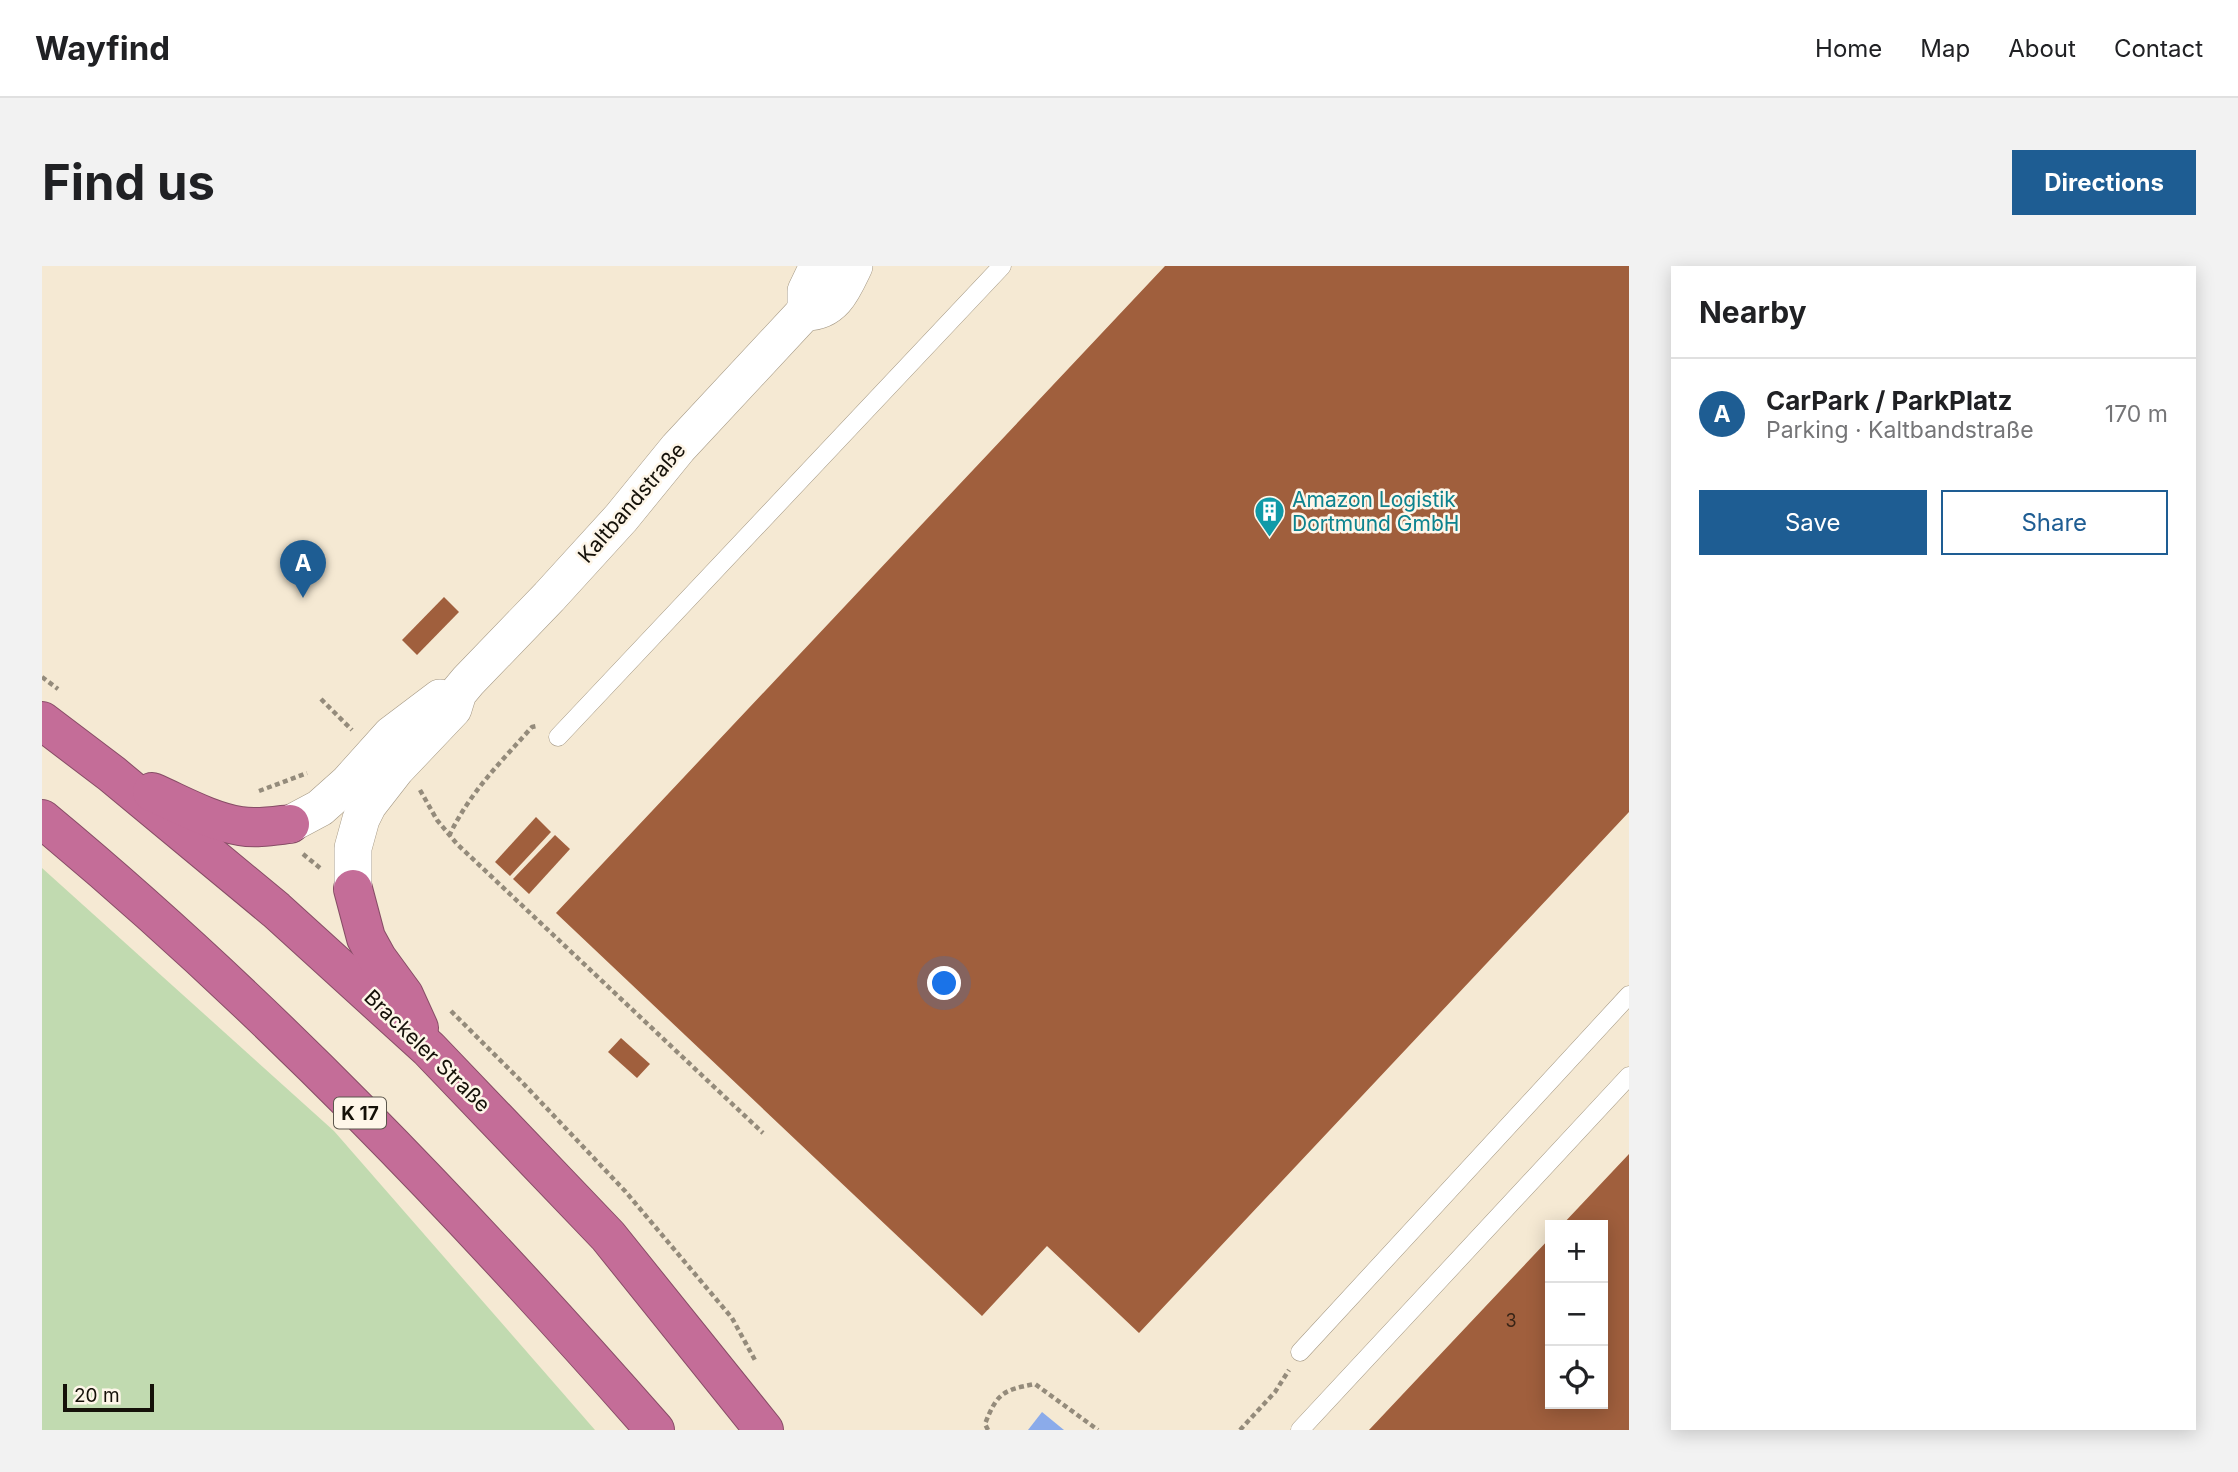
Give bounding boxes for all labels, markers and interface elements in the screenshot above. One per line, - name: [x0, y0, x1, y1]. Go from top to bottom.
- text: Wayfind: [35, 28, 170, 68]
- text: Home: [1815, 34, 1882, 63]
- text: Map: [1920, 34, 1970, 63]
- text: About: [2008, 34, 2076, 63]
- text: Contact: [2114, 34, 2203, 63]
- button: Directions: [2012, 150, 2196, 215]
- text: Find us: [42, 153, 215, 212]
- text: Nearby: [1699, 294, 1807, 330]
- text: CarPark / ParkPlatz: [1766, 385, 2013, 416]
- text: A: [1713, 400, 1731, 428]
- text: 170 m: [2105, 400, 2168, 428]
- text: Parking · Kaltbandstraße: [1766, 416, 2034, 444]
- street label: Kaltbandstraße: [573, 437, 691, 568]
- place label: Amazon Logistik Dortmund GmbH: [1292, 487, 1459, 536]
- button: Save: [1699, 490, 1927, 555]
- button: Share: [1941, 490, 2168, 555]
- building icon: Amazon Logistik Dortmund GmbH: [1252, 495, 1286, 539]
- pin: A: [280, 540, 326, 598]
- your location: [927, 966, 961, 1000]
- street label: Brackeler Straße: [359, 984, 495, 1117]
- road number: K 17: [334, 1098, 386, 1128]
- map controls: [1545, 1220, 1608, 1409]
- button: +: [1545, 1220, 1608, 1283]
- button: −: [1545, 1283, 1608, 1346]
- house number: 3: [1505, 1310, 1517, 1331]
- button: locate: [1545, 1346, 1608, 1409]
- scale bar: [63, 1381, 154, 1413]
- text: 20 m: [74, 1384, 120, 1407]

